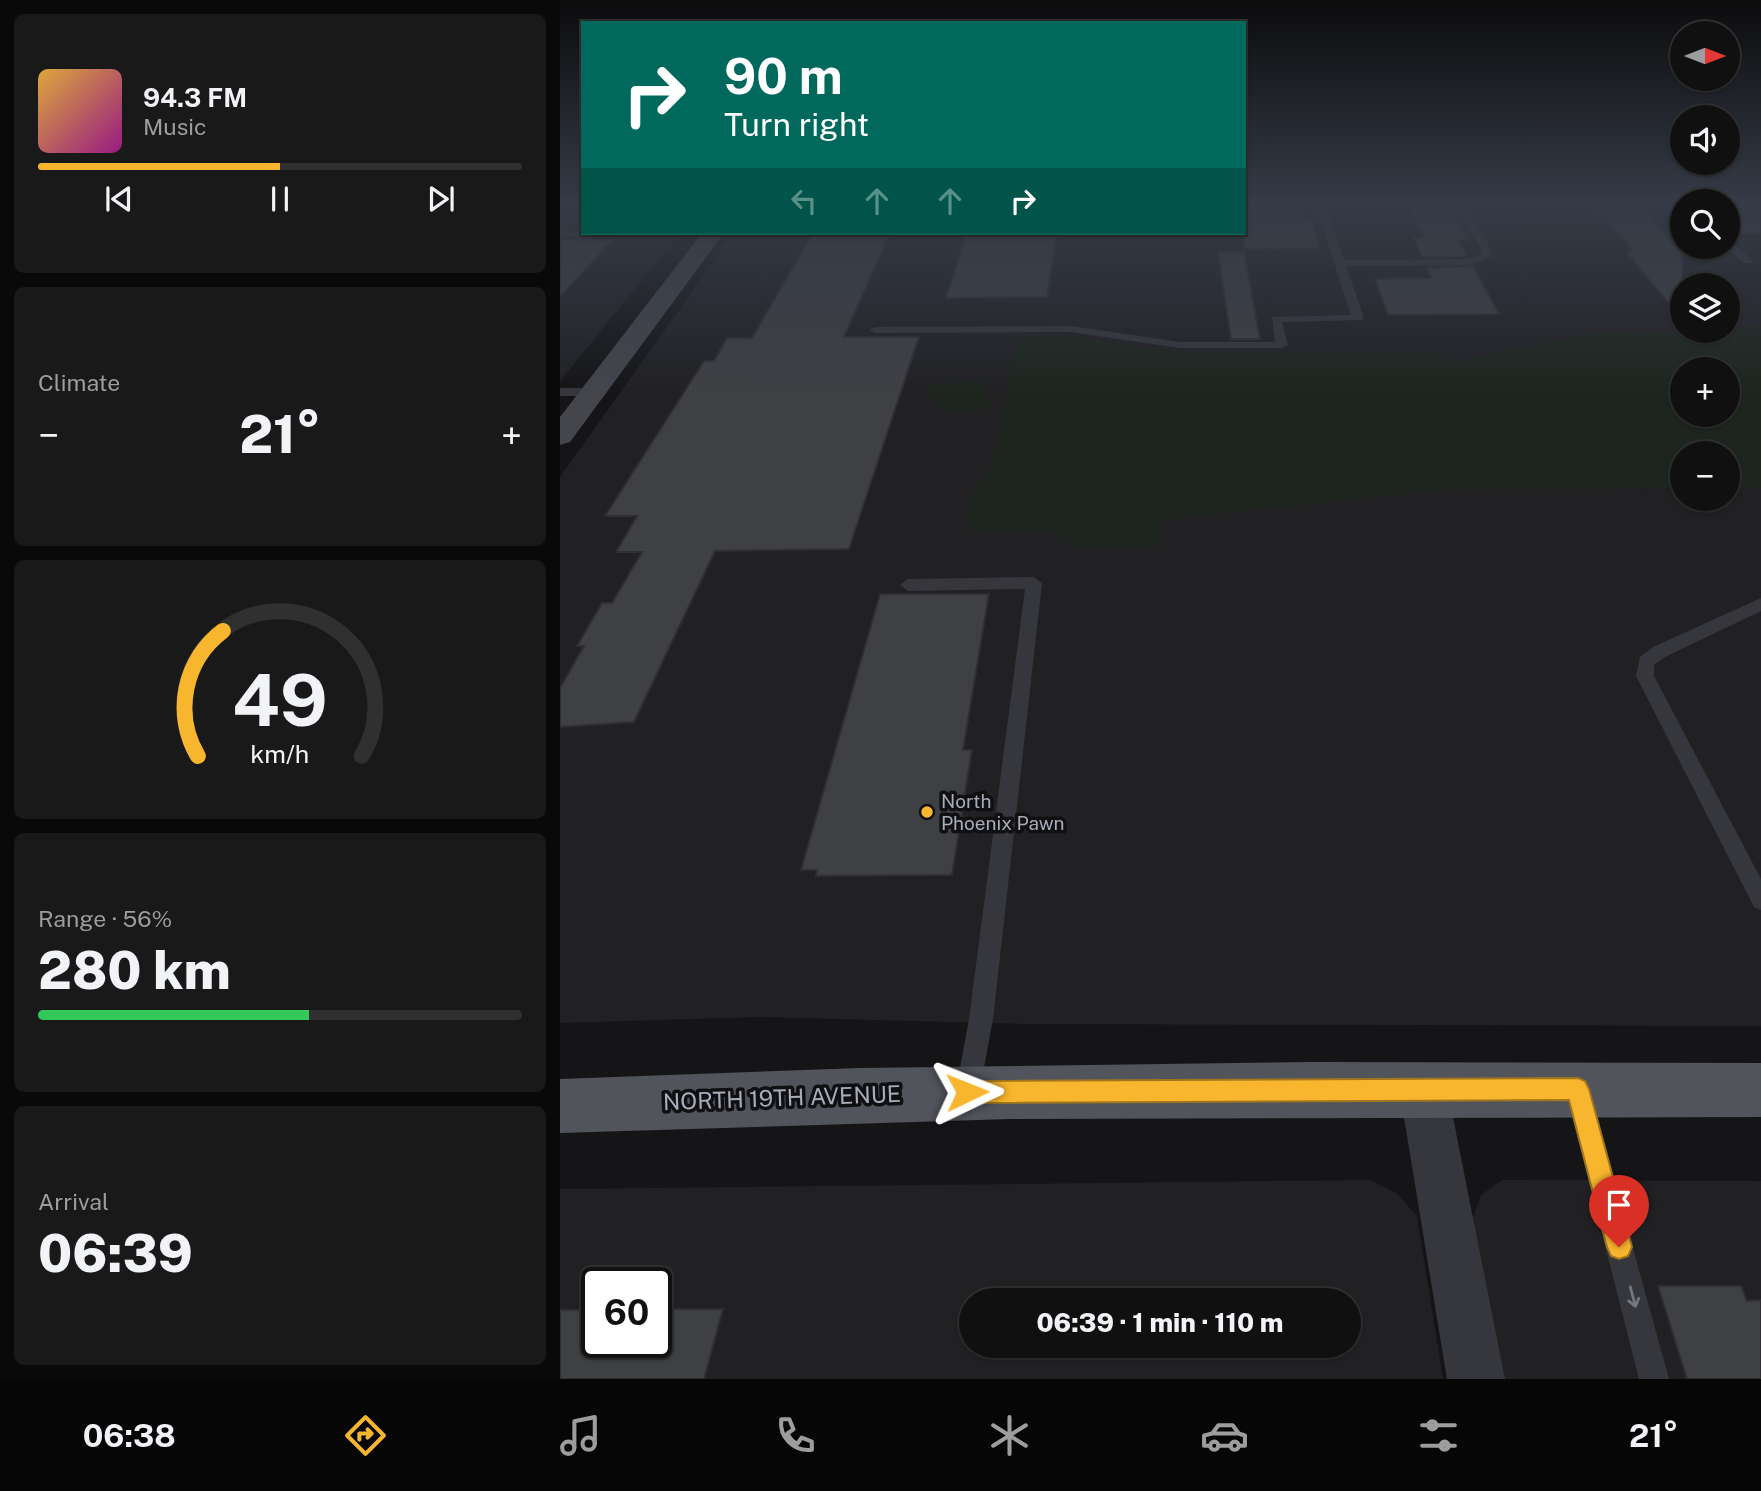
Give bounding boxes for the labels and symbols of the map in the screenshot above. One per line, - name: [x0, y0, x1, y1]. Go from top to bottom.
- north arrow: [1670, 21, 1740, 91]
- place label: North Phoenix Pawn: [941, 790, 1064, 834]
- marker: North Phoenix Pawn: [919, 804, 935, 820]
- position arrow: [930, 1055, 1004, 1129]
- street label: NORTH 19TH AVENUE: [662, 1080, 901, 1115]
- pin: [1589, 1175, 1649, 1247]
- speed limit sign: 60: [581, 1267, 672, 1358]
- one-way arrow: [1627, 1285, 1640, 1308]

